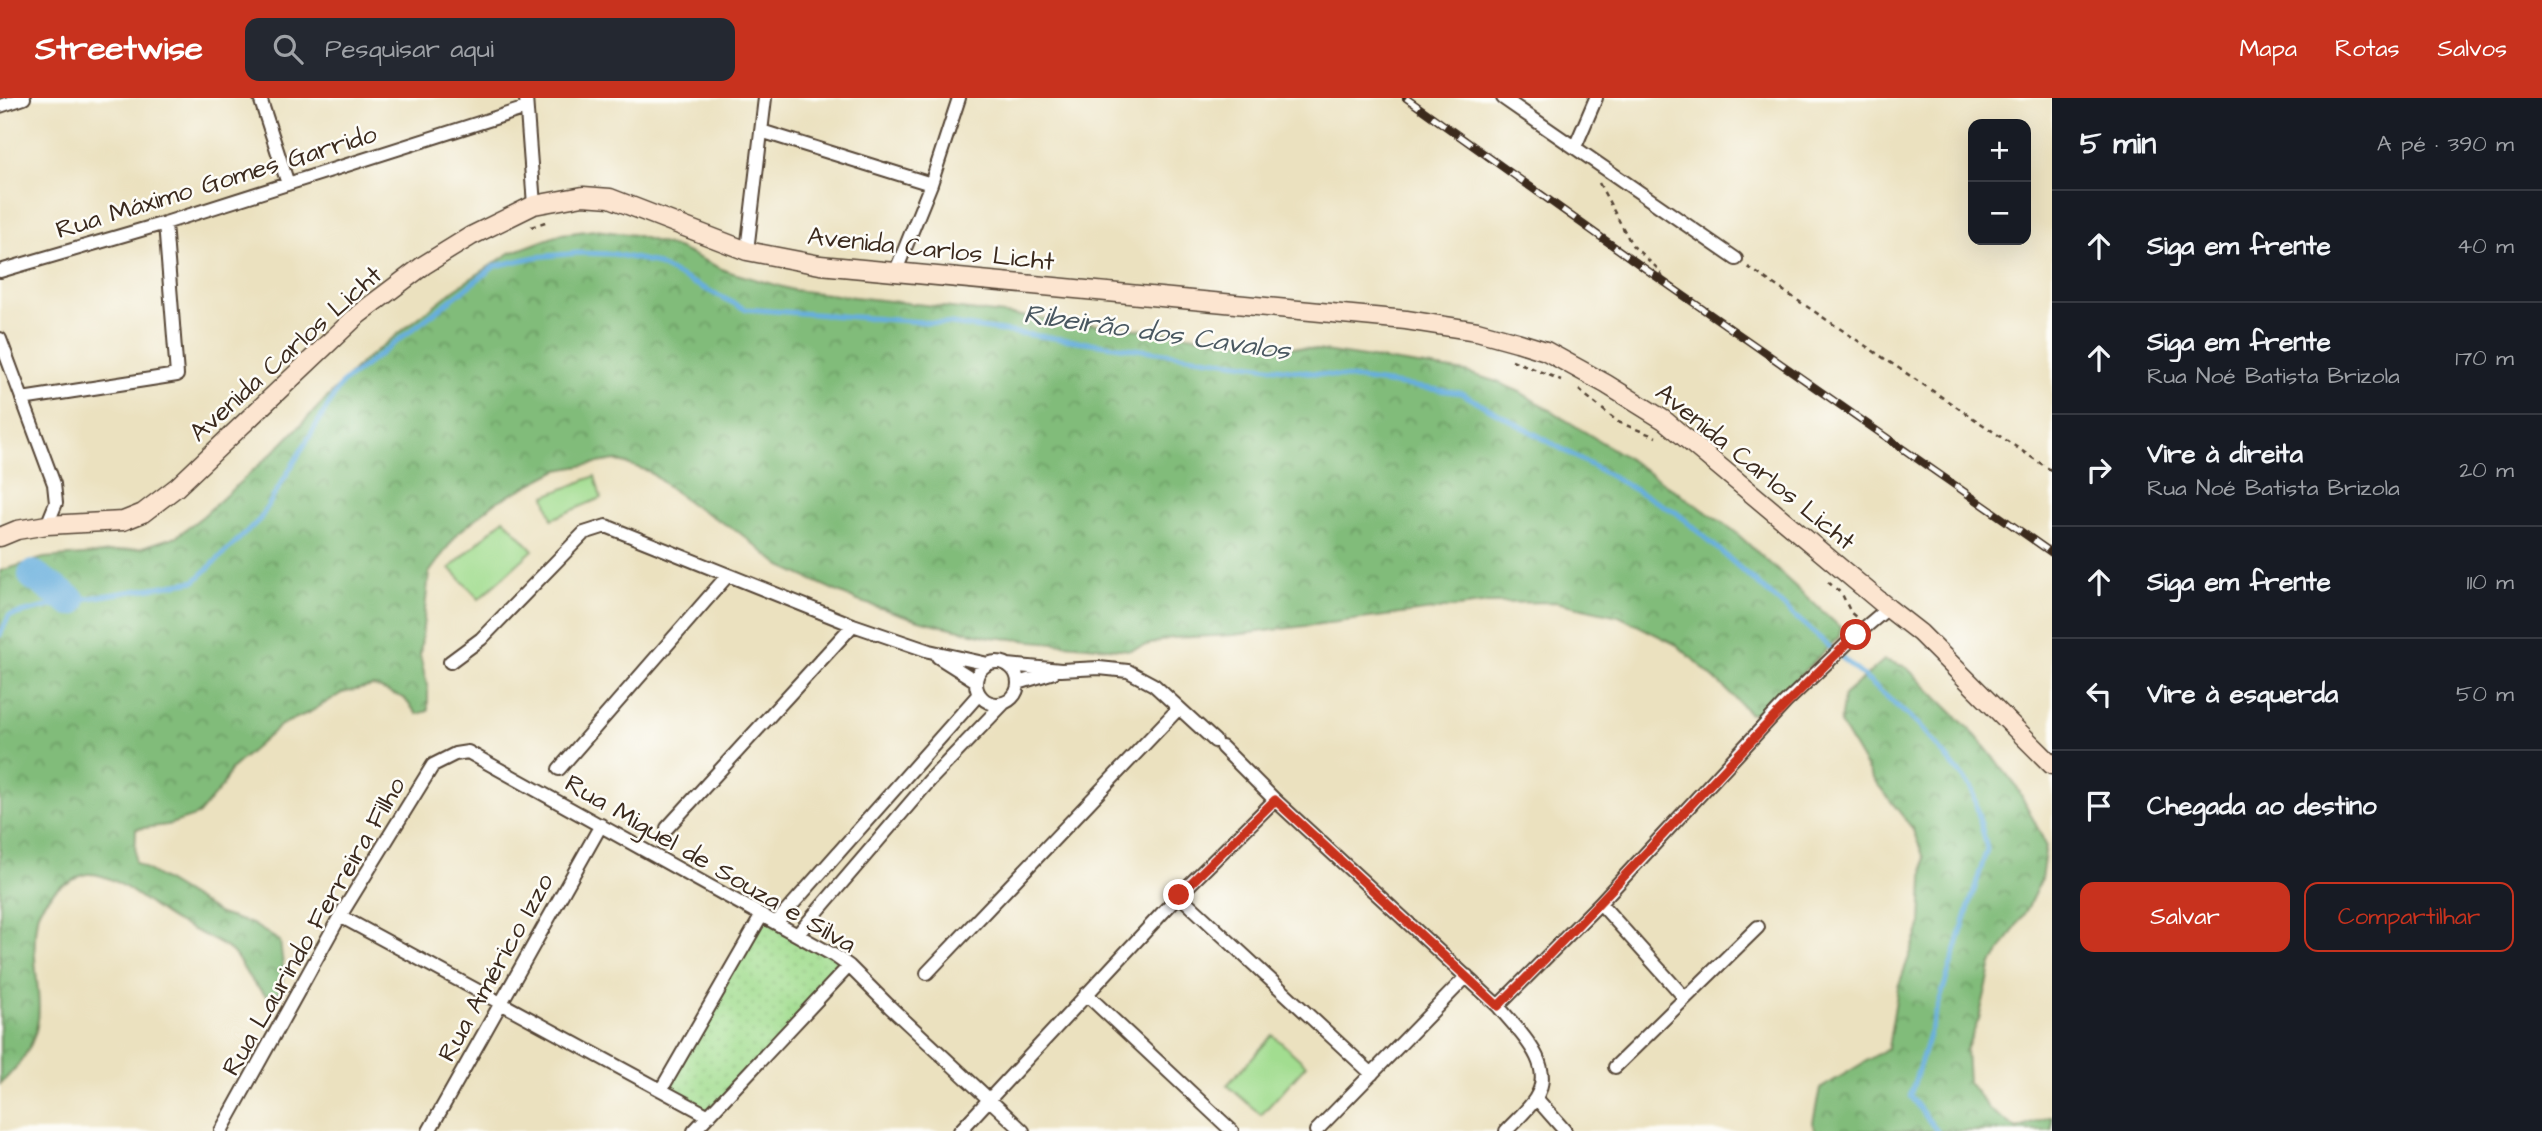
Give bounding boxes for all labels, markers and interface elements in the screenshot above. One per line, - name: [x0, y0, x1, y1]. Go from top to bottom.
- search box: [245, 18, 735, 81]
- text: Streetwise: [35, 26, 203, 72]
- icon: search: [269, 30, 307, 68]
- text: Pesquisar aqui: [325, 31, 494, 67]
- text: Mapa: [2239, 32, 2297, 66]
- text: Rotas: [2335, 32, 2400, 66]
- text: Salvos: [2438, 32, 2507, 66]
- street label: Rua Máximo Gomes Garrido: [51, 116, 381, 248]
- map controls: [1968, 119, 2031, 245]
- button: +: [1968, 119, 2031, 182]
- text: 5 min: [2080, 123, 2156, 165]
- text: A pé · 390 m: [2377, 128, 2514, 160]
- button: −: [1968, 182, 2031, 245]
- street label: Avenida Carlos Licht: [806, 218, 1057, 280]
- icon: ahead: [2080, 227, 2118, 265]
- text: Siga em frente: [2147, 228, 2331, 264]
- text: 40 m: [2457, 230, 2514, 262]
- street label: Avenida Carlos Licht: [181, 257, 390, 450]
- water label: Ribeirão dos Cavalos: [1021, 294, 1294, 371]
- text: Siga em frente: [2147, 324, 2331, 360]
- icon: ahead: [2080, 339, 2118, 377]
- text: 170 m: [2455, 342, 2514, 374]
- text: Rua Noé Batista Brizola: [2147, 360, 2400, 392]
- street label: Avenida Carlos Licht: [1648, 375, 1863, 559]
- text: Vire à direita: [2147, 436, 2303, 472]
- icon: right: [2080, 451, 2118, 489]
- text: 20 m: [2459, 454, 2514, 486]
- text: Rua Noé Batista Brizola: [2147, 472, 2400, 504]
- icon: ahead: [2080, 563, 2118, 601]
- text: Siga em frente: [2147, 564, 2331, 600]
- text: 110 m: [2466, 566, 2514, 598]
- route start: [1840, 619, 1871, 650]
- icon: left: [2080, 675, 2118, 713]
- text: Vire à esquerda: [2147, 676, 2338, 712]
- text: 50 m: [2456, 678, 2514, 710]
- street label: Rua Miguel de Souza e Silva: [557, 766, 863, 964]
- street label: Rua Laurindo Ferreira Filho: [213, 770, 415, 1083]
- icon: arrive: [2080, 787, 2118, 825]
- text: Chegada ao destino: [2147, 788, 2377, 824]
- street label: Rua Américo Izzo: [429, 866, 563, 1068]
- route end: [1163, 879, 1194, 910]
- button: Salvar: [2080, 882, 2290, 952]
- button: Compartilhar: [2304, 882, 2514, 952]

